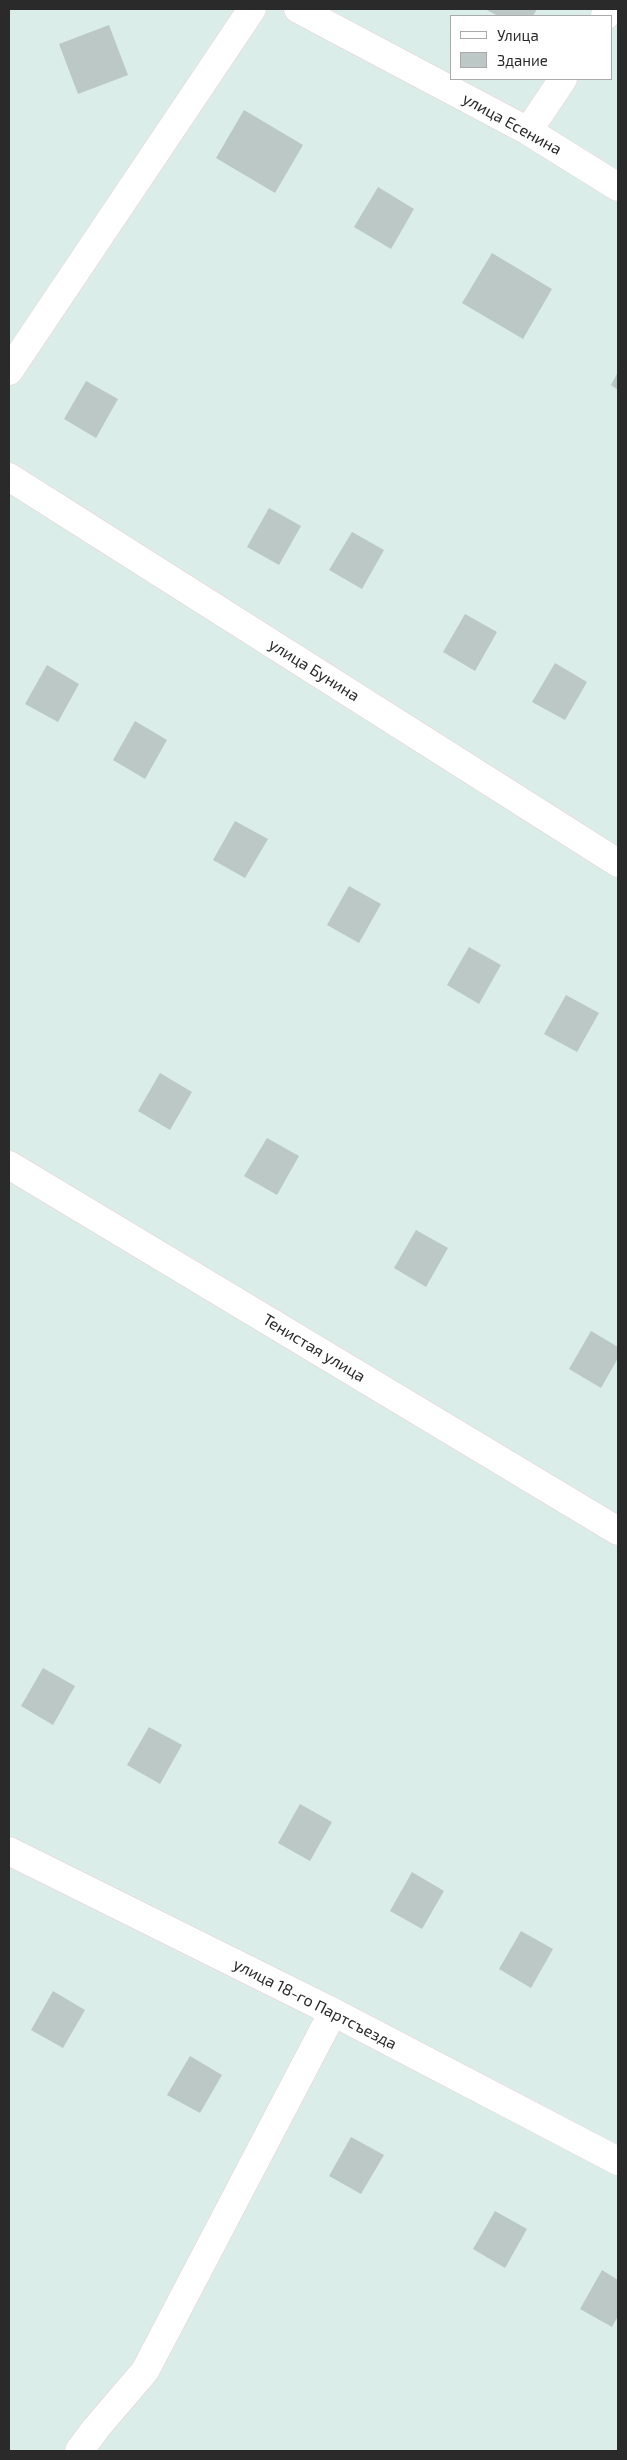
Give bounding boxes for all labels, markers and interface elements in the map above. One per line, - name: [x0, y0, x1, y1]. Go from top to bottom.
- legend: [450, 15, 612, 80]
- text: Улица: [497, 26, 539, 44]
- text: Здание: [497, 51, 548, 69]
- street label: улица Есенина: [459, 89, 565, 159]
- street label: улица Бунина: [265, 635, 363, 705]
- street label: Тенистая улица: [259, 1310, 369, 1386]
- street label: улица 18-го Партсъезда: [230, 1954, 400, 2054]

